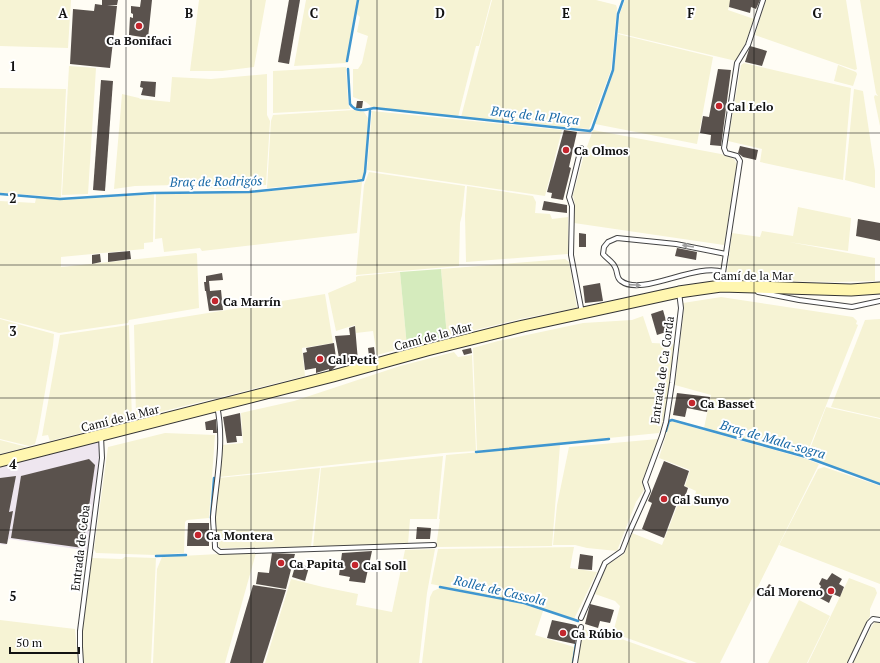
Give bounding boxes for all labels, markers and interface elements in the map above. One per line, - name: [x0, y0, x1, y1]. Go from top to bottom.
- text: A: [58, 4, 68, 22]
- text: B: [185, 4, 193, 22]
- text: C: [310, 4, 318, 22]
- text: D: [435, 4, 445, 22]
- text: E: [562, 4, 570, 22]
- text: F: [687, 4, 695, 22]
- text: G: [812, 4, 822, 22]
- marker: Ca Bonifaci: [134, 21, 144, 31]
- place label: Ca Bonifaci: [106, 33, 172, 48]
- text: 1: [9, 57, 17, 75]
- place label: Cal Lelo: [727, 99, 773, 114]
- water label: Braç de la Plaça: [489, 101, 580, 129]
- marker: Cal Lelo: [714, 101, 724, 111]
- place label: Ca Olmos: [574, 143, 629, 158]
- marker: Ca Olmos: [561, 145, 571, 155]
- water label: Braç de Rodrigós: [168, 171, 263, 191]
- text: 2: [9, 189, 17, 207]
- one-way arrow: [682, 243, 694, 249]
- street label: Camí de la Mar: [713, 268, 793, 283]
- one-way arrow: [629, 282, 642, 288]
- place label: Ca Marrín: [223, 294, 281, 309]
- marker: Ca Marrín: [210, 296, 220, 306]
- street label: Entrada de Ca Corda: [647, 315, 677, 425]
- street label: Camí de la Mar: [392, 318, 474, 354]
- text: 3: [9, 322, 17, 340]
- place label: Cal Petit: [328, 352, 377, 367]
- marker: Cal Petit: [315, 354, 325, 364]
- place label: Ca Basset: [700, 396, 755, 411]
- marker: Ca Basset: [687, 398, 697, 408]
- street label: Camí de la Mar: [79, 401, 161, 435]
- water label: Braç de Mala-sogra: [717, 415, 828, 463]
- text: 4: [9, 455, 17, 473]
- place label: Cal Sunyo: [672, 492, 729, 507]
- marker: Cal Sunyo: [659, 494, 669, 504]
- street label: Entrada de Ceba: [67, 504, 93, 592]
- place label: Ca Montera: [206, 528, 273, 543]
- marker: Ca Montera: [193, 530, 203, 540]
- place label: Ca Papita: [289, 556, 344, 571]
- marker: Ca Papita: [276, 558, 286, 568]
- place label: Cal Soll: [363, 558, 407, 573]
- marker: Cal Soll: [350, 560, 360, 570]
- water label: Rollet de Cassola: [451, 570, 548, 609]
- place label: Cal Moreno: [757, 584, 823, 599]
- marker: Cal Moreno: [826, 586, 836, 596]
- text: 5: [9, 587, 17, 605]
- place label: Ca Rúbio: [571, 626, 623, 641]
- marker: Ca Rúbio: [558, 628, 568, 638]
- scale bar: [10, 629, 79, 655]
- text: 50 m: [16, 635, 43, 650]

